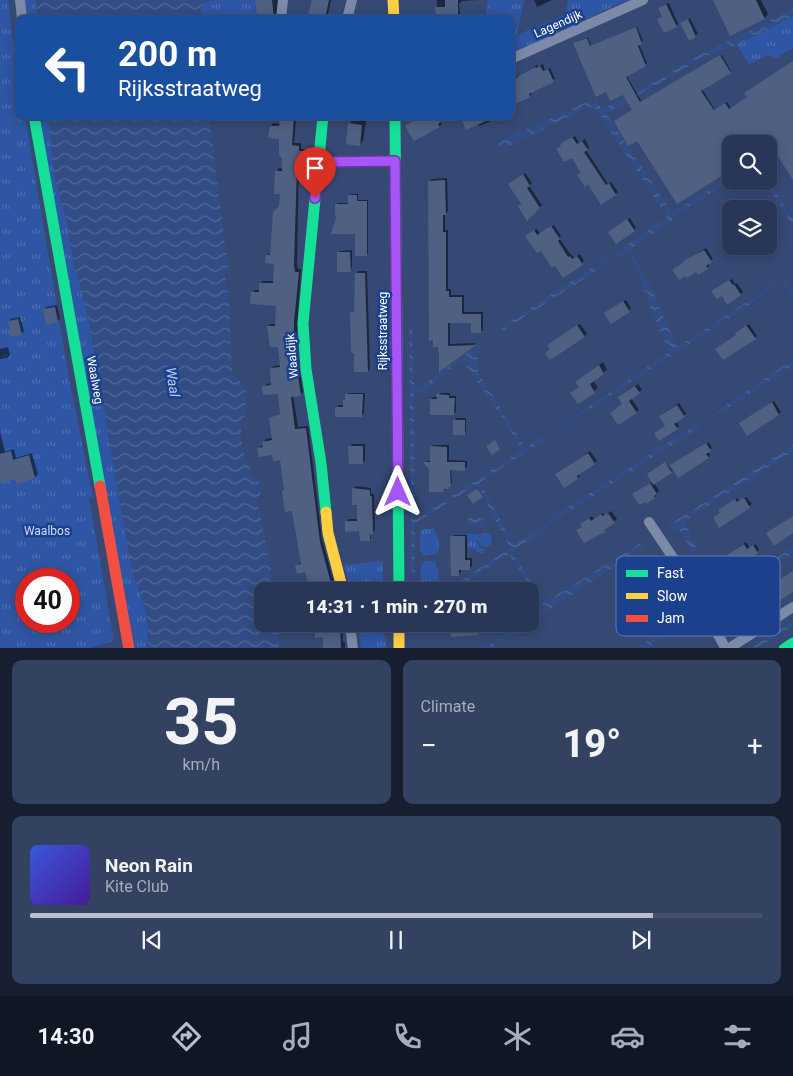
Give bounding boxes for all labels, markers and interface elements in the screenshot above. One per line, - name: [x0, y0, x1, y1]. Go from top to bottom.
- street label: Lagendijk: [532, 7, 585, 41]
- text: 200 m: [118, 34, 217, 75]
- icon: left: [35, 35, 100, 100]
- text: Rijksstraatweg: [118, 76, 262, 101]
- map controls: [722, 135, 777, 255]
- button: search: [722, 135, 777, 190]
- pin: [294, 147, 336, 198]
- icon: arrive: [301, 154, 329, 182]
- button: layers: [722, 200, 777, 255]
- street label: Rijksstraatweg: [376, 292, 390, 370]
- street label: Waaldijk: [283, 332, 301, 379]
- street label: Waalweg: [84, 355, 106, 405]
- water label: Waal: [163, 366, 183, 399]
- position arrow: [371, 465, 423, 517]
- park label: Waalbos: [24, 524, 70, 538]
- legend: [616, 556, 780, 636]
- text: Fast: [657, 565, 684, 581]
- speed limit sign: 40: [15, 568, 80, 633]
- text: Slow: [657, 588, 688, 604]
- text: 14:31 · 1 min · 270 m: [305, 595, 488, 618]
- text: Jam: [657, 610, 685, 626]
- text: 35: [164, 684, 239, 760]
- text: Climate: [421, 697, 475, 716]
- text: 19°: [562, 722, 621, 766]
- text: −: [421, 729, 437, 762]
- text: +: [747, 729, 763, 762]
- text: km/h: [182, 755, 220, 774]
- text: Neon Rain: [105, 854, 193, 877]
- text: Kite Club: [105, 877, 169, 896]
- icon: previous: [138, 926, 166, 954]
- icon: pause: [382, 926, 410, 954]
- icon: next: [627, 926, 655, 954]
- icon: directions: [169, 1019, 204, 1054]
- icon: music: [280, 1019, 315, 1054]
- icon: phone: [390, 1019, 425, 1054]
- icon: climate: [500, 1019, 535, 1054]
- icon: car: [610, 1019, 645, 1054]
- icon: filters: [720, 1019, 755, 1054]
- text: 14:30: [38, 1024, 94, 1049]

